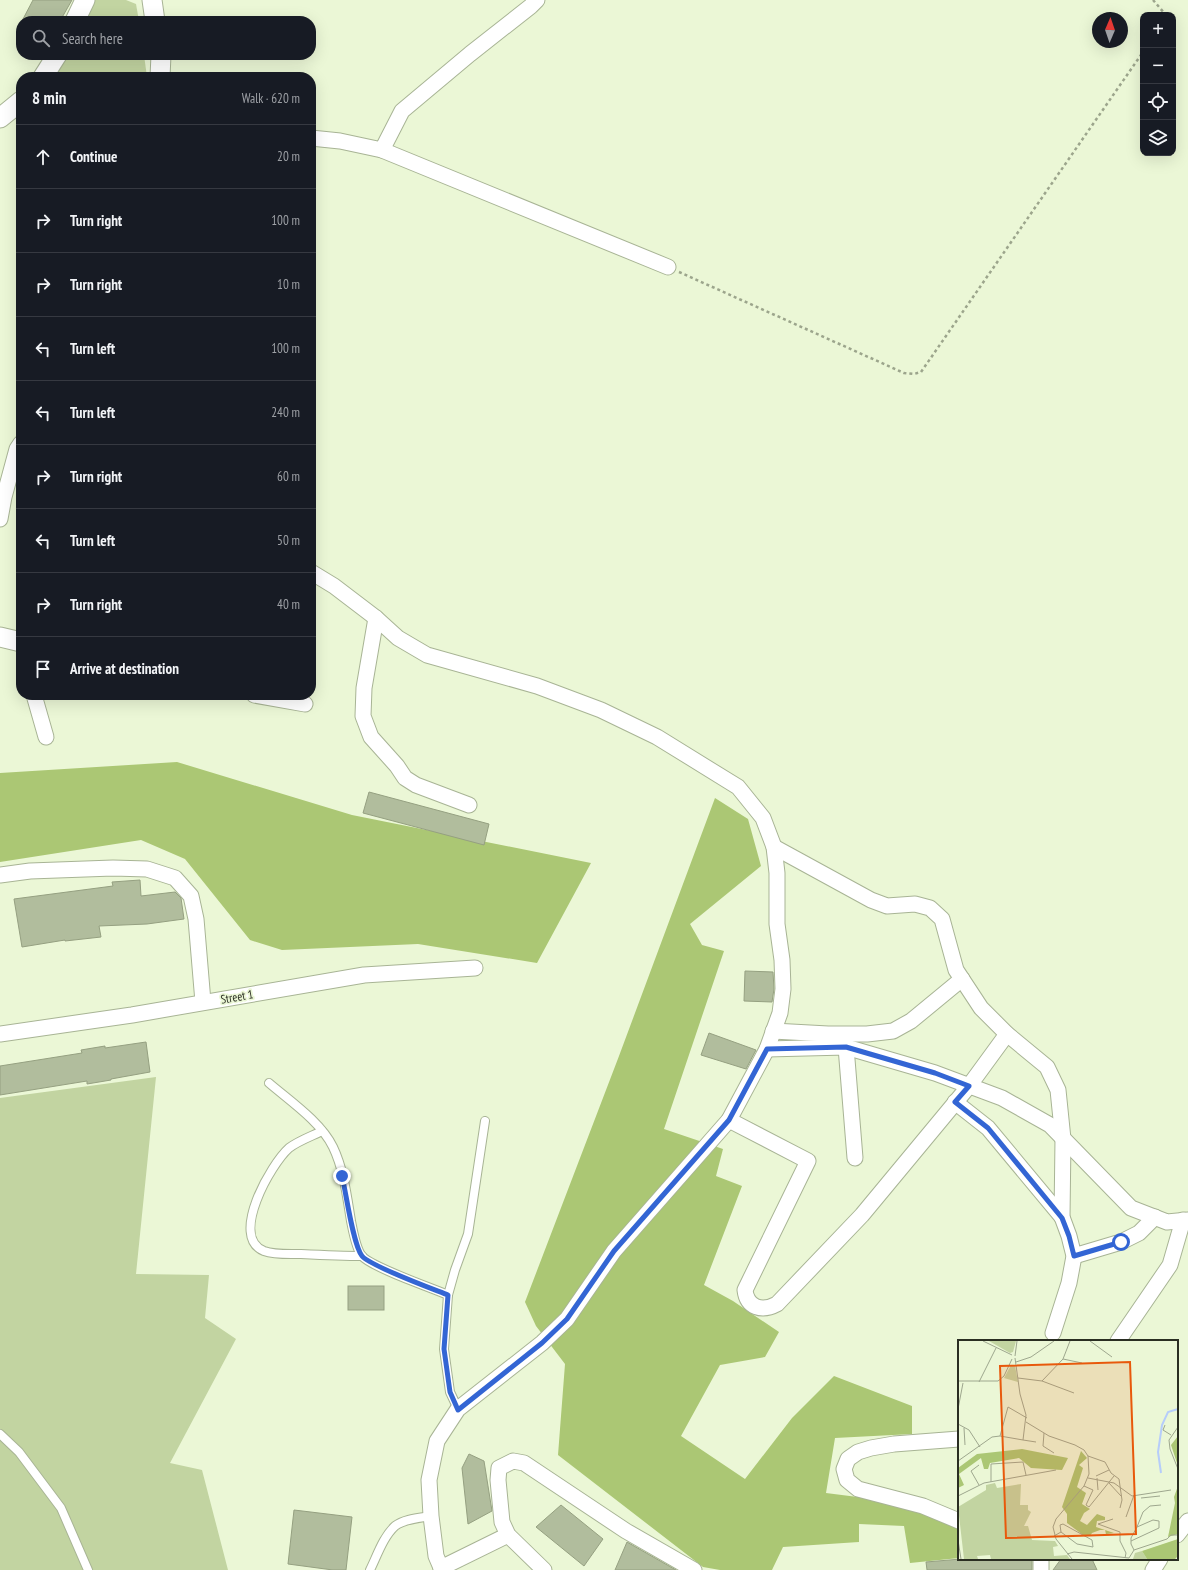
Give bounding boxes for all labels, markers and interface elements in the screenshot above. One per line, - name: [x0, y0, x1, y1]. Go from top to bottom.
- north arrow: [1092, 12, 1128, 48]
- map controls: [1140, 12, 1176, 156]
- button: +: [1140, 12, 1176, 48]
- search box: [16, 16, 316, 60]
- icon: search: [30, 27, 52, 49]
- text: Search here: [62, 29, 123, 48]
- button: −: [1140, 48, 1176, 84]
- button: locate: [1140, 84, 1176, 120]
- text: 8 min: [32, 87, 66, 109]
- text: Walk · 620 m: [242, 90, 300, 107]
- button: layers: [1140, 120, 1176, 156]
- icon: ahead: [32, 146, 54, 168]
- text: Continue: [70, 147, 117, 166]
- text: 20 m: [277, 148, 300, 165]
- icon: right: [32, 210, 54, 232]
- text: Turn right: [70, 211, 122, 230]
- text: 100 m: [271, 212, 300, 229]
- icon: right: [32, 274, 54, 296]
- text: Turn right: [70, 275, 122, 294]
- text: 10 m: [277, 276, 300, 293]
- icon: left: [32, 338, 54, 360]
- text: Turn left: [70, 339, 115, 358]
- text: 100 m: [271, 340, 300, 357]
- icon: left: [32, 402, 54, 424]
- text: Turn left: [70, 403, 115, 422]
- text: 240 m: [271, 404, 300, 421]
- icon: right: [32, 466, 54, 488]
- text: Turn right: [70, 467, 122, 486]
- text: 60 m: [277, 468, 300, 485]
- icon: left: [32, 530, 54, 552]
- text: Turn left: [70, 531, 115, 550]
- text: 50 m: [277, 532, 300, 549]
- icon: right: [32, 594, 54, 616]
- text: Turn right: [70, 595, 122, 614]
- text: 40 m: [277, 596, 300, 613]
- icon: arrive: [32, 658, 54, 680]
- text: Arrive at destination: [70, 659, 179, 678]
- street label: Street 1: [219, 986, 254, 1007]
- route end: [333, 1167, 351, 1185]
- route start: [1112, 1233, 1130, 1251]
- inset map: [958, 1340, 1178, 1560]

